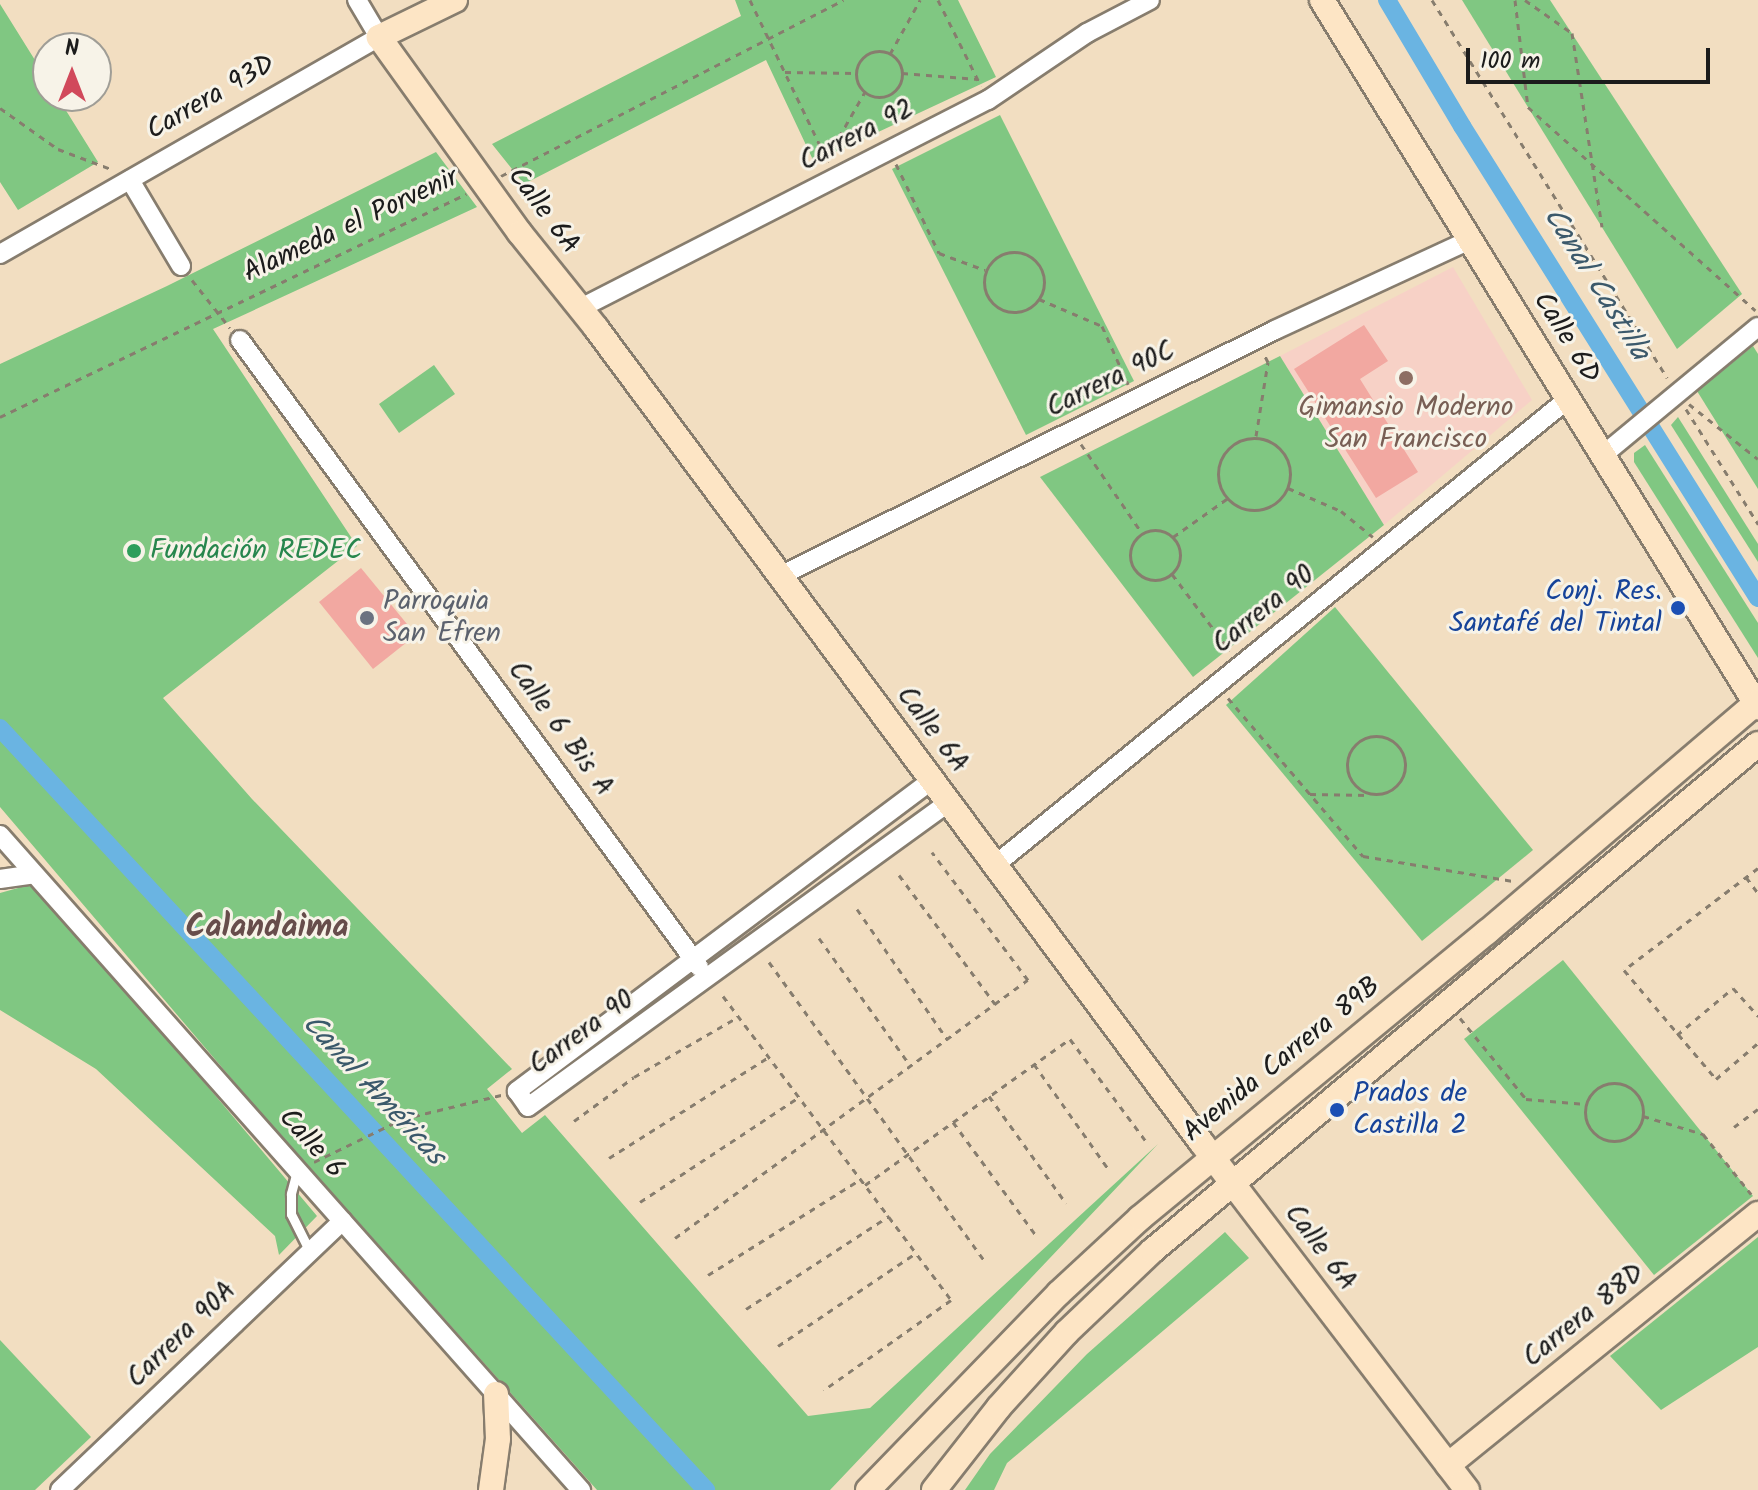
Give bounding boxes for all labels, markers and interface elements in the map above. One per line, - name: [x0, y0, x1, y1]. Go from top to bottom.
- north arrow: [32, 32, 112, 112]
- text: N: [65, 32, 79, 67]
- scale bar: [1470, 32, 1714, 82]
- text: 100 m: [1480, 42, 1540, 81]
- street label: Carrera 93D: [141, 48, 281, 148]
- street label: Carrera 92: [794, 93, 920, 179]
- street label: Alameda el Porvenir: [238, 161, 464, 291]
- street label: Calle 6A: [499, 161, 587, 261]
- water label: Canal Castilla: [1535, 201, 1657, 367]
- street label: Calle 6D: [1525, 286, 1607, 390]
- street label: Carrera 90C: [1041, 334, 1181, 426]
- marker: Gimansio Moderno San Francisco: [1397, 369, 1415, 387]
- place label: Gimansio Moderno San Francisco: [1299, 391, 1513, 457]
- place label: Fundación REDEC: [150, 534, 362, 568]
- marker: Fundación REDEC: [125, 542, 143, 560]
- street label: Carrera 90: [1206, 558, 1322, 662]
- place label: Conj. Res. Santafé del Tintal: [1449, 575, 1662, 641]
- place label: Parroquia San Efren: [383, 585, 501, 651]
- marker: Conj. Res. Santafé del Tintal: [1669, 599, 1687, 617]
- marker: Parroquia San Efren: [358, 609, 376, 627]
- street label: Calle 6 Bis A: [500, 655, 620, 803]
- street label: Calle 6A: [888, 680, 976, 780]
- district label: Calandaima: [185, 909, 349, 947]
- street label: Avenida Carrera 89B: [1176, 970, 1388, 1150]
- street label: Carrera 90: [523, 983, 641, 1083]
- water label: Canal Américas: [294, 1007, 452, 1173]
- place label: Prados de Castilla 2: [1353, 1077, 1467, 1143]
- marker: Prados de Castilla 2: [1328, 1101, 1346, 1119]
- street label: Calle 6: [271, 1102, 351, 1186]
- street label: Calle 6A: [1276, 1198, 1364, 1298]
- street label: Carrera 88D: [1517, 1257, 1651, 1375]
- street label: Carrera 90A: [120, 1275, 244, 1395]

